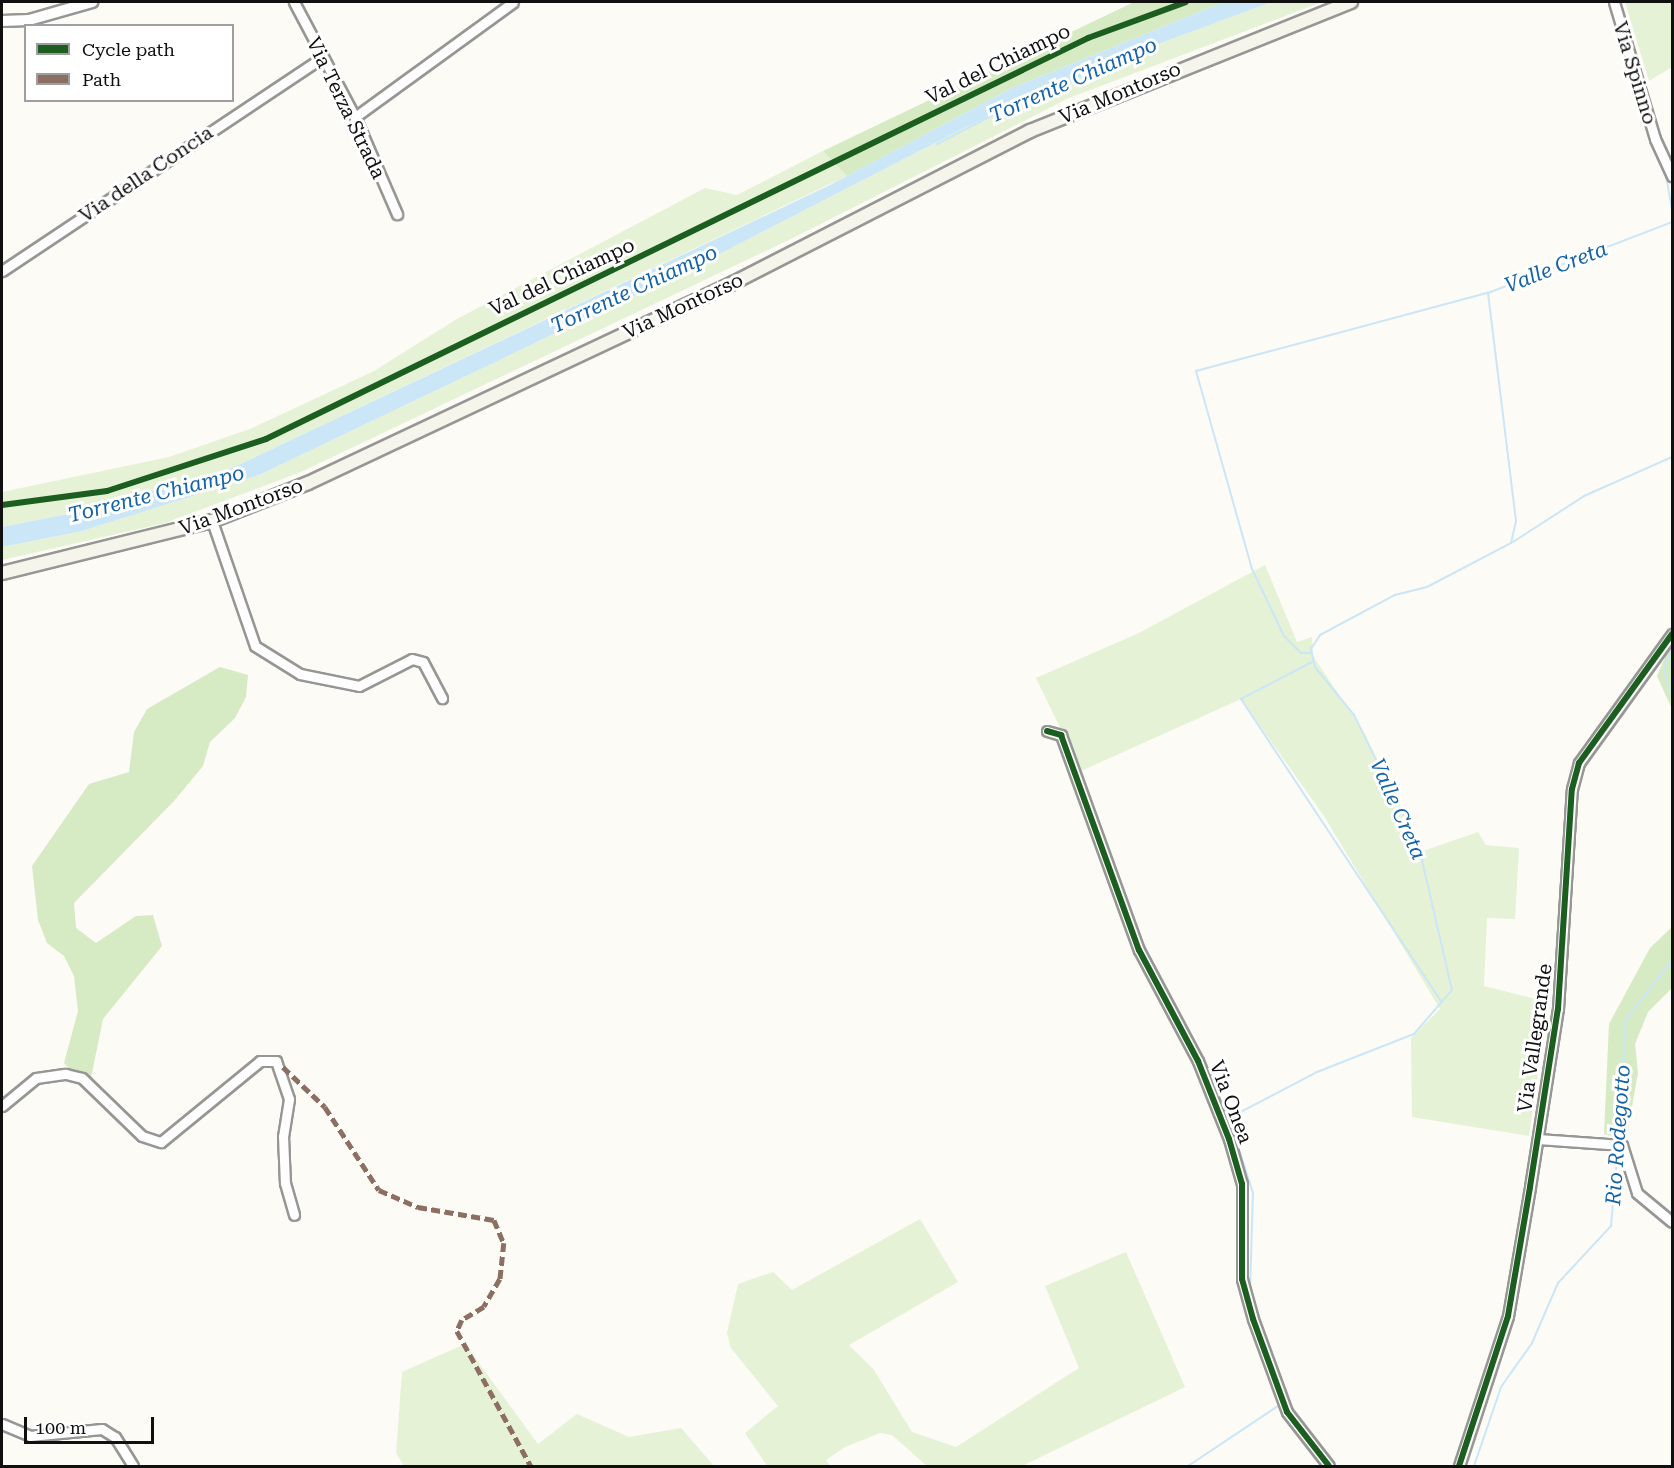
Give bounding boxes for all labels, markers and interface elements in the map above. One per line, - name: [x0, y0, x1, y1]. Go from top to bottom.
- street label: Val del Chiampo: [922, 19, 1074, 109]
- street label: Via Spinno: [1608, 19, 1662, 127]
- legend: [24, 24, 234, 102]
- water label: Torrente Chiampo: [985, 32, 1161, 128]
- street label: Via Terza Strada: [301, 33, 391, 183]
- text: Cycle path: [82, 39, 175, 60]
- street label: Via Montorso: [1056, 57, 1184, 129]
- text: Path: [82, 69, 121, 90]
- street label: Via della Concia: [75, 120, 217, 228]
- street label: Val del Chiampo: [485, 233, 639, 321]
- water label: Valle Creta: [1501, 236, 1611, 298]
- water label: Torrente Chiampo: [547, 239, 721, 339]
- street label: Via Montorso: [619, 268, 747, 344]
- water label: Torrente Chiampo: [65, 460, 247, 528]
- street label: Via Montorso: [176, 474, 306, 540]
- water label: Valle Creta: [1365, 755, 1431, 863]
- street label: Via Vallegrande: [1513, 962, 1557, 1114]
- street label: Via Onea: [1204, 1057, 1258, 1147]
- water label: Rio Rodegotto: [1601, 1064, 1635, 1206]
- scale bar: [27, 1405, 158, 1443]
- text: 100 m: [35, 1417, 86, 1438]

